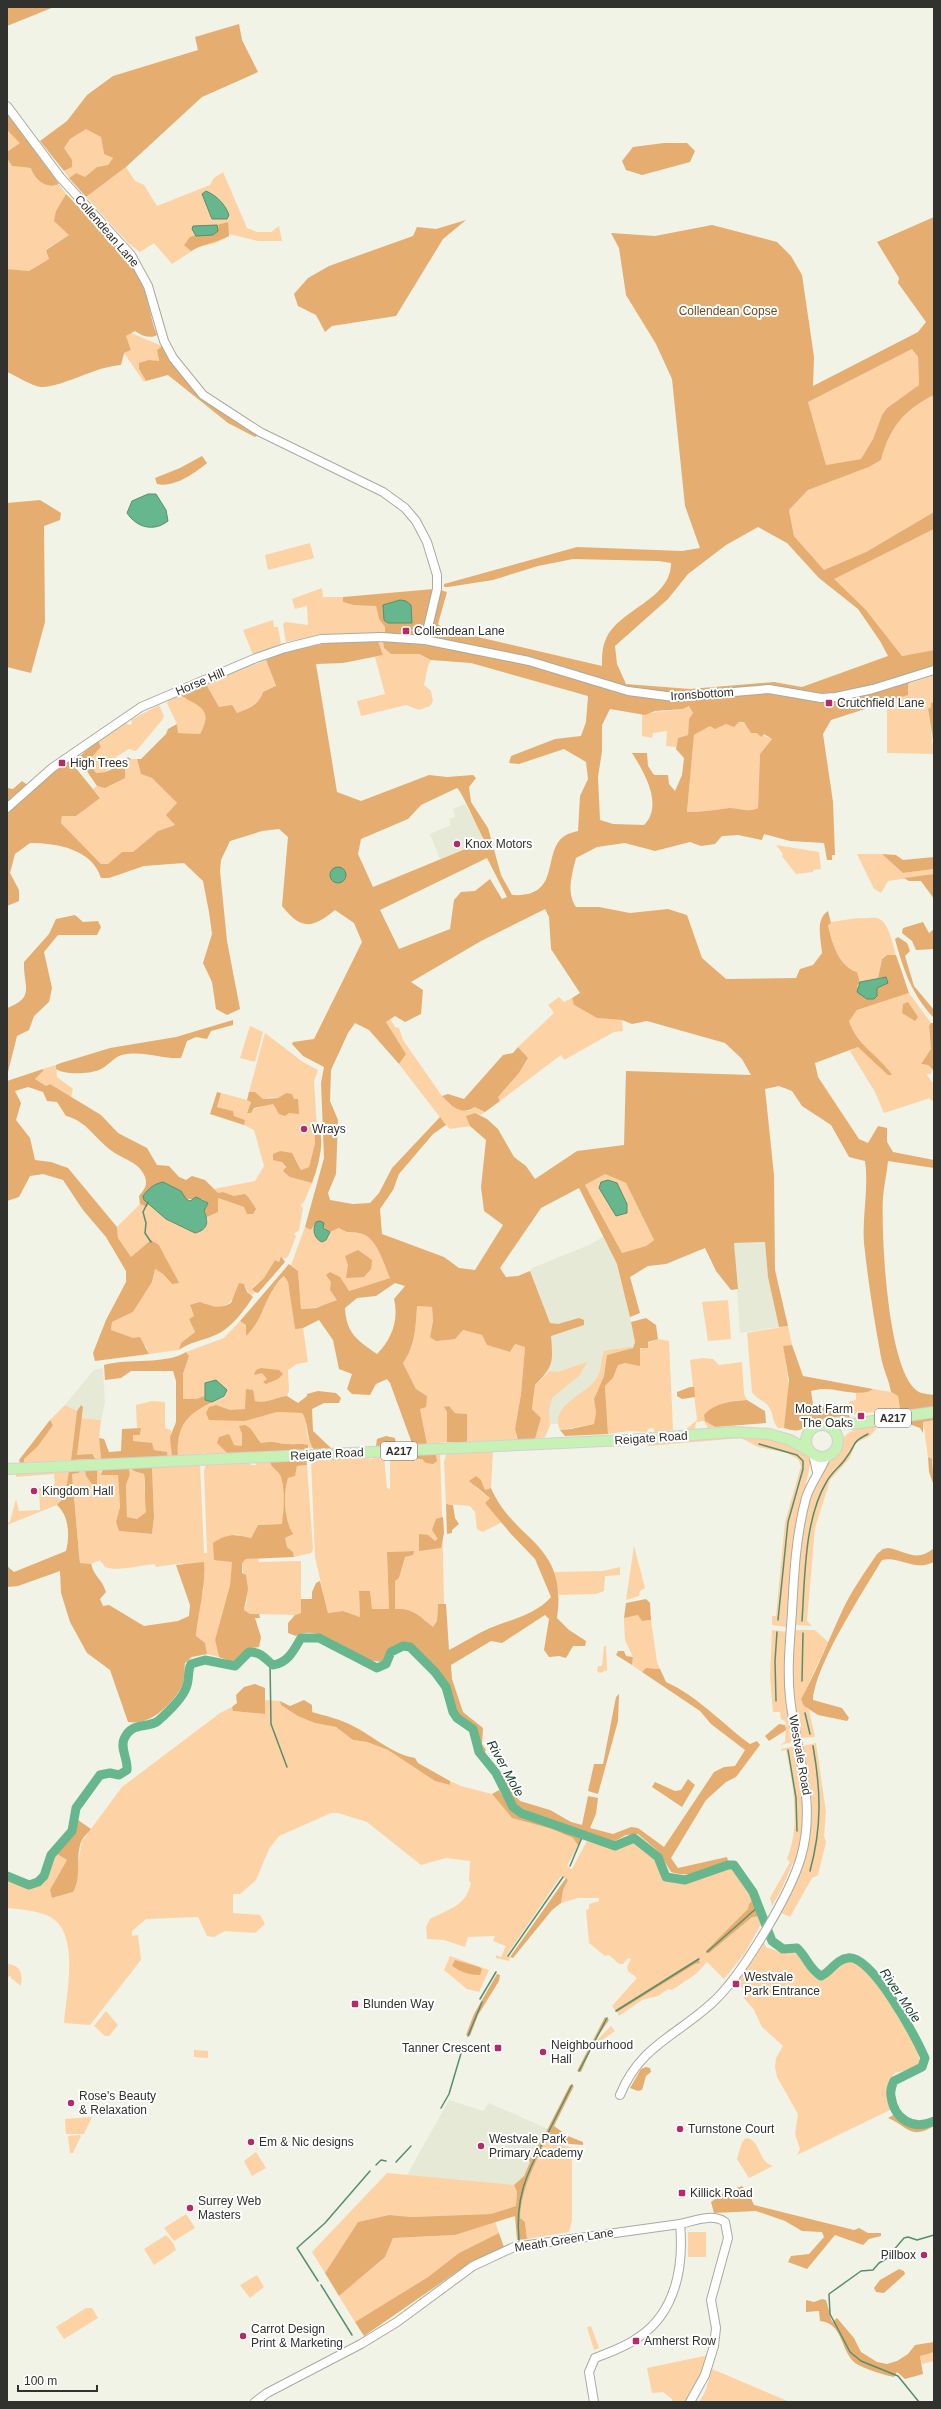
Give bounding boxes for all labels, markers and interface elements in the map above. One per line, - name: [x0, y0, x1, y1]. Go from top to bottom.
- street label: Collendean Lane: [72, 192, 142, 270]
- park label: Collendean Copse: [679, 304, 778, 318]
- place label: Collendean Lane: [414, 624, 505, 638]
- marker: Collendean Lane: [401, 626, 411, 636]
- street label: Horse Hill: [173, 665, 227, 699]
- street label: Ironsbottom: [670, 685, 734, 703]
- place label: Crutchfield Lane: [837, 696, 925, 710]
- marker: Crutchfield Lane: [824, 698, 834, 708]
- place label: High Trees: [70, 756, 128, 770]
- marker: High Trees: [57, 758, 67, 768]
- place label: Knox Motors: [465, 837, 532, 851]
- marker: Knox Motors: [452, 839, 462, 849]
- place label: Wrays: [312, 1122, 346, 1136]
- marker: Wrays: [299, 1124, 309, 1134]
- place label: Moat Farm The Oaks: [795, 1402, 853, 1430]
- road number: A217: [875, 1409, 911, 1427]
- marker: Moat Farm The Oaks: [856, 1411, 866, 1421]
- street label: Reigate Road: [614, 1428, 688, 1448]
- road number: A217: [381, 1442, 417, 1460]
- street label: Reigate Road: [290, 1445, 364, 1463]
- place label: Kingdom Hall: [42, 1484, 113, 1498]
- marker: Kingdom Hall: [29, 1486, 39, 1496]
- street label: Westvale Road: [786, 1714, 814, 1796]
- water label: River Mole: [484, 1737, 527, 1799]
- water label: River Mole: [877, 1965, 924, 2025]
- place label: Westvale Park Entrance: [744, 1970, 820, 1998]
- marker: Westvale Park Entrance: [731, 1979, 741, 1989]
- place label: Blunden Way: [363, 1997, 434, 2011]
- marker: Blunden Way: [350, 1999, 360, 2009]
- place label: Neighbourhood Hall: [551, 2038, 633, 2066]
- place label: Tanner Crescent: [402, 2041, 491, 2055]
- marker: Tanner Crescent: [493, 2043, 503, 2053]
- marker: Neighbourhood Hall: [538, 2047, 548, 2057]
- place label: Rose's Beauty & Relaxation: [79, 2089, 156, 2117]
- marker: Rose's Beauty & Relaxation: [66, 2098, 76, 2108]
- place label: Turnstone Court: [688, 2122, 775, 2136]
- marker: Turnstone Court: [675, 2124, 685, 2134]
- place label: Westvale Park Primary Academy: [489, 2132, 583, 2160]
- place label: Em & Nic designs: [259, 2135, 354, 2149]
- marker: Em & Nic designs: [246, 2137, 256, 2147]
- marker: Westvale Park Primary Academy: [476, 2141, 486, 2151]
- place label: Killick Road: [690, 2186, 753, 2200]
- marker: Killick Road: [677, 2188, 687, 2198]
- place label: Surrey Web Masters: [198, 2194, 261, 2222]
- marker: Surrey Web Masters: [185, 2203, 195, 2213]
- street label: Meath Green Lane: [513, 2225, 615, 2255]
- place label: Pillbox: [881, 2248, 916, 2262]
- marker: Pillbox: [919, 2250, 929, 2260]
- place label: Carrot Design Print & Marketing: [251, 2322, 343, 2350]
- marker: Carrot Design Print & Marketing: [238, 2331, 248, 2341]
- place label: Amherst Row: [644, 2334, 716, 2348]
- marker: Amherst Row: [631, 2336, 641, 2346]
- scale bar: [18, 2367, 97, 2393]
- text: 100 m: [24, 2374, 57, 2388]

